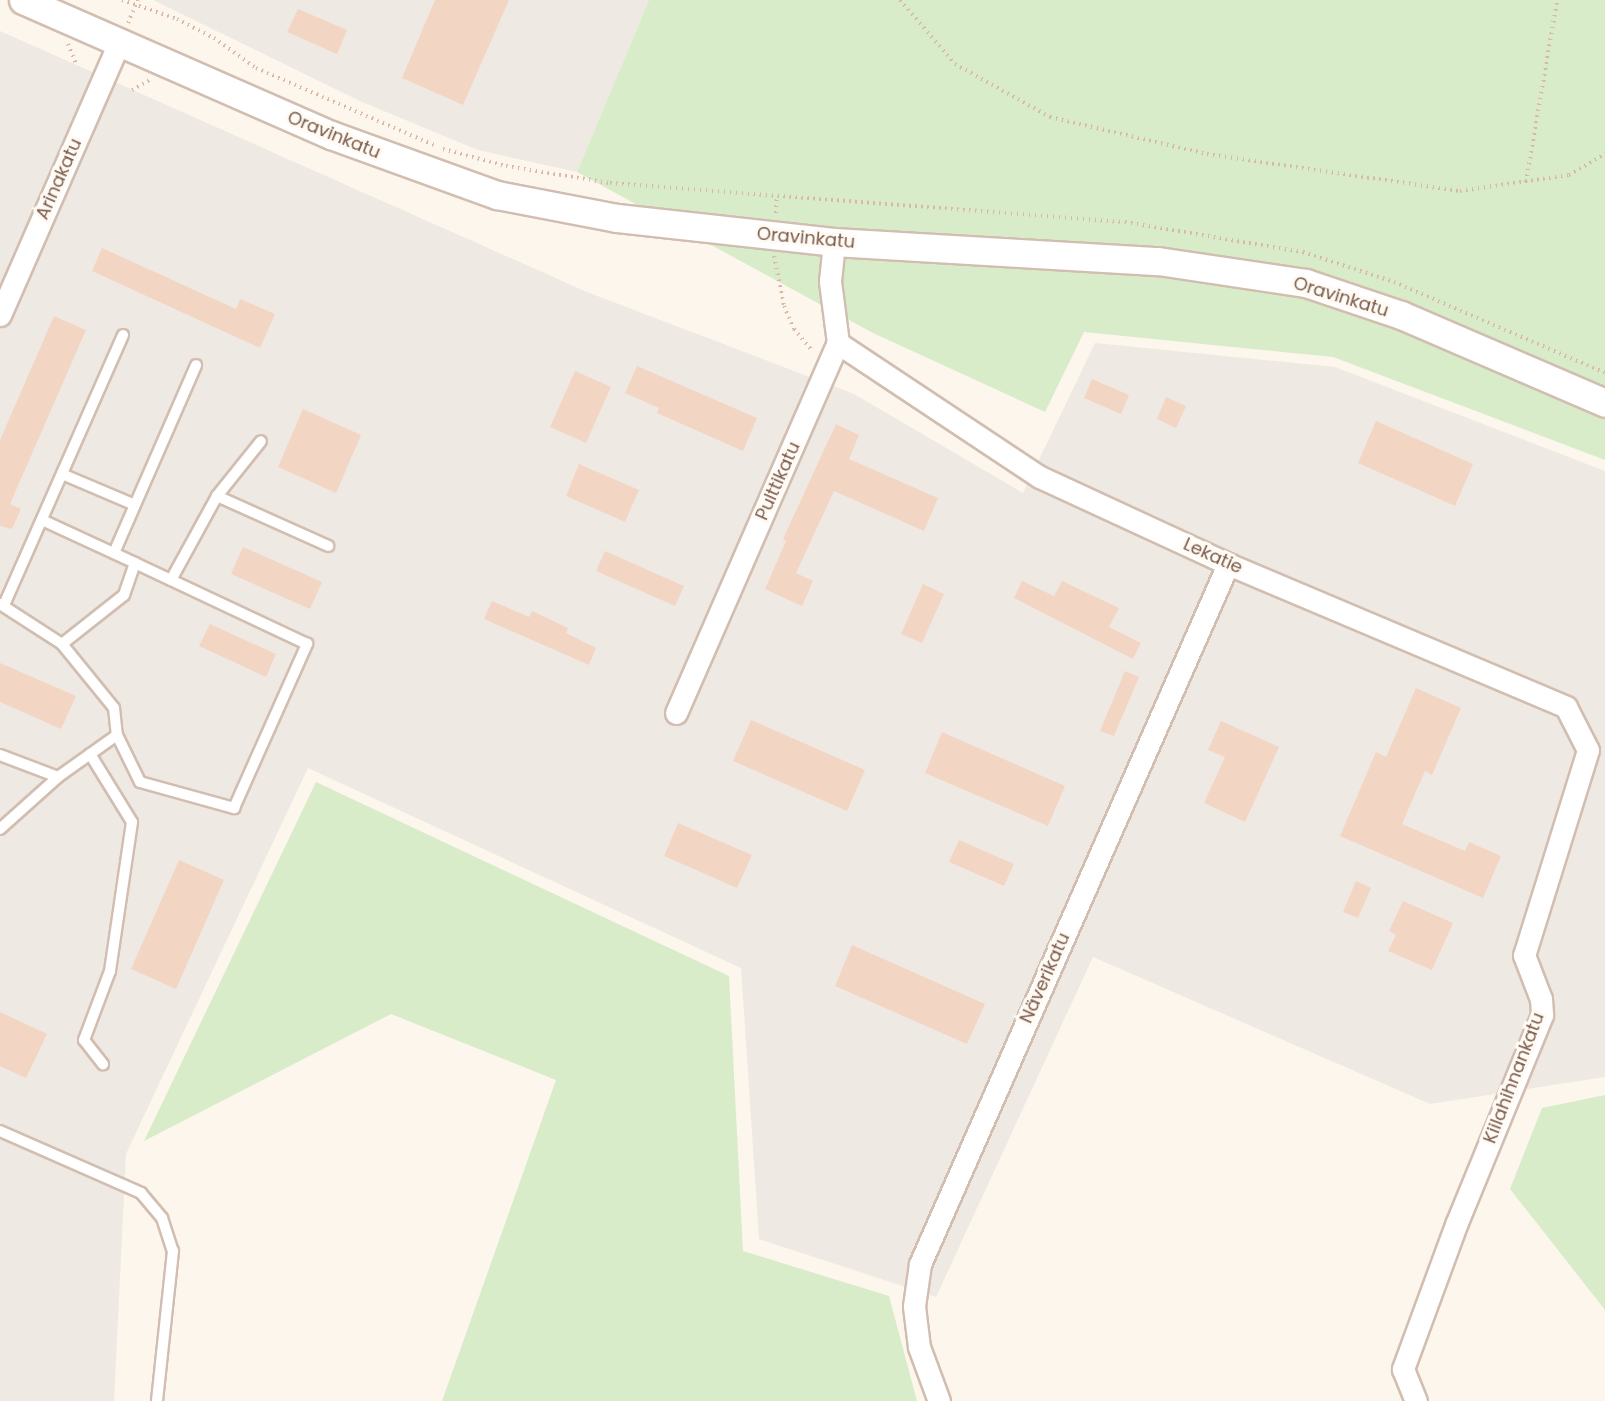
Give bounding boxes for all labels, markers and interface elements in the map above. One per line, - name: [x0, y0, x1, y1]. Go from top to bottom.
- street label: Oravinkatu: [284, 107, 384, 163]
- street label: Arinakatu: [32, 135, 86, 223]
- street label: Oravinkatu: [756, 223, 856, 253]
- street label: Oravinkatu: [1291, 272, 1391, 322]
- street label: Pulttikatu: [751, 439, 805, 523]
- street label: Lekatie: [1180, 533, 1246, 579]
- street label: Näverikatu: [1015, 929, 1075, 1027]
- street label: Kiilahihnankatu: [1479, 1010, 1549, 1146]

